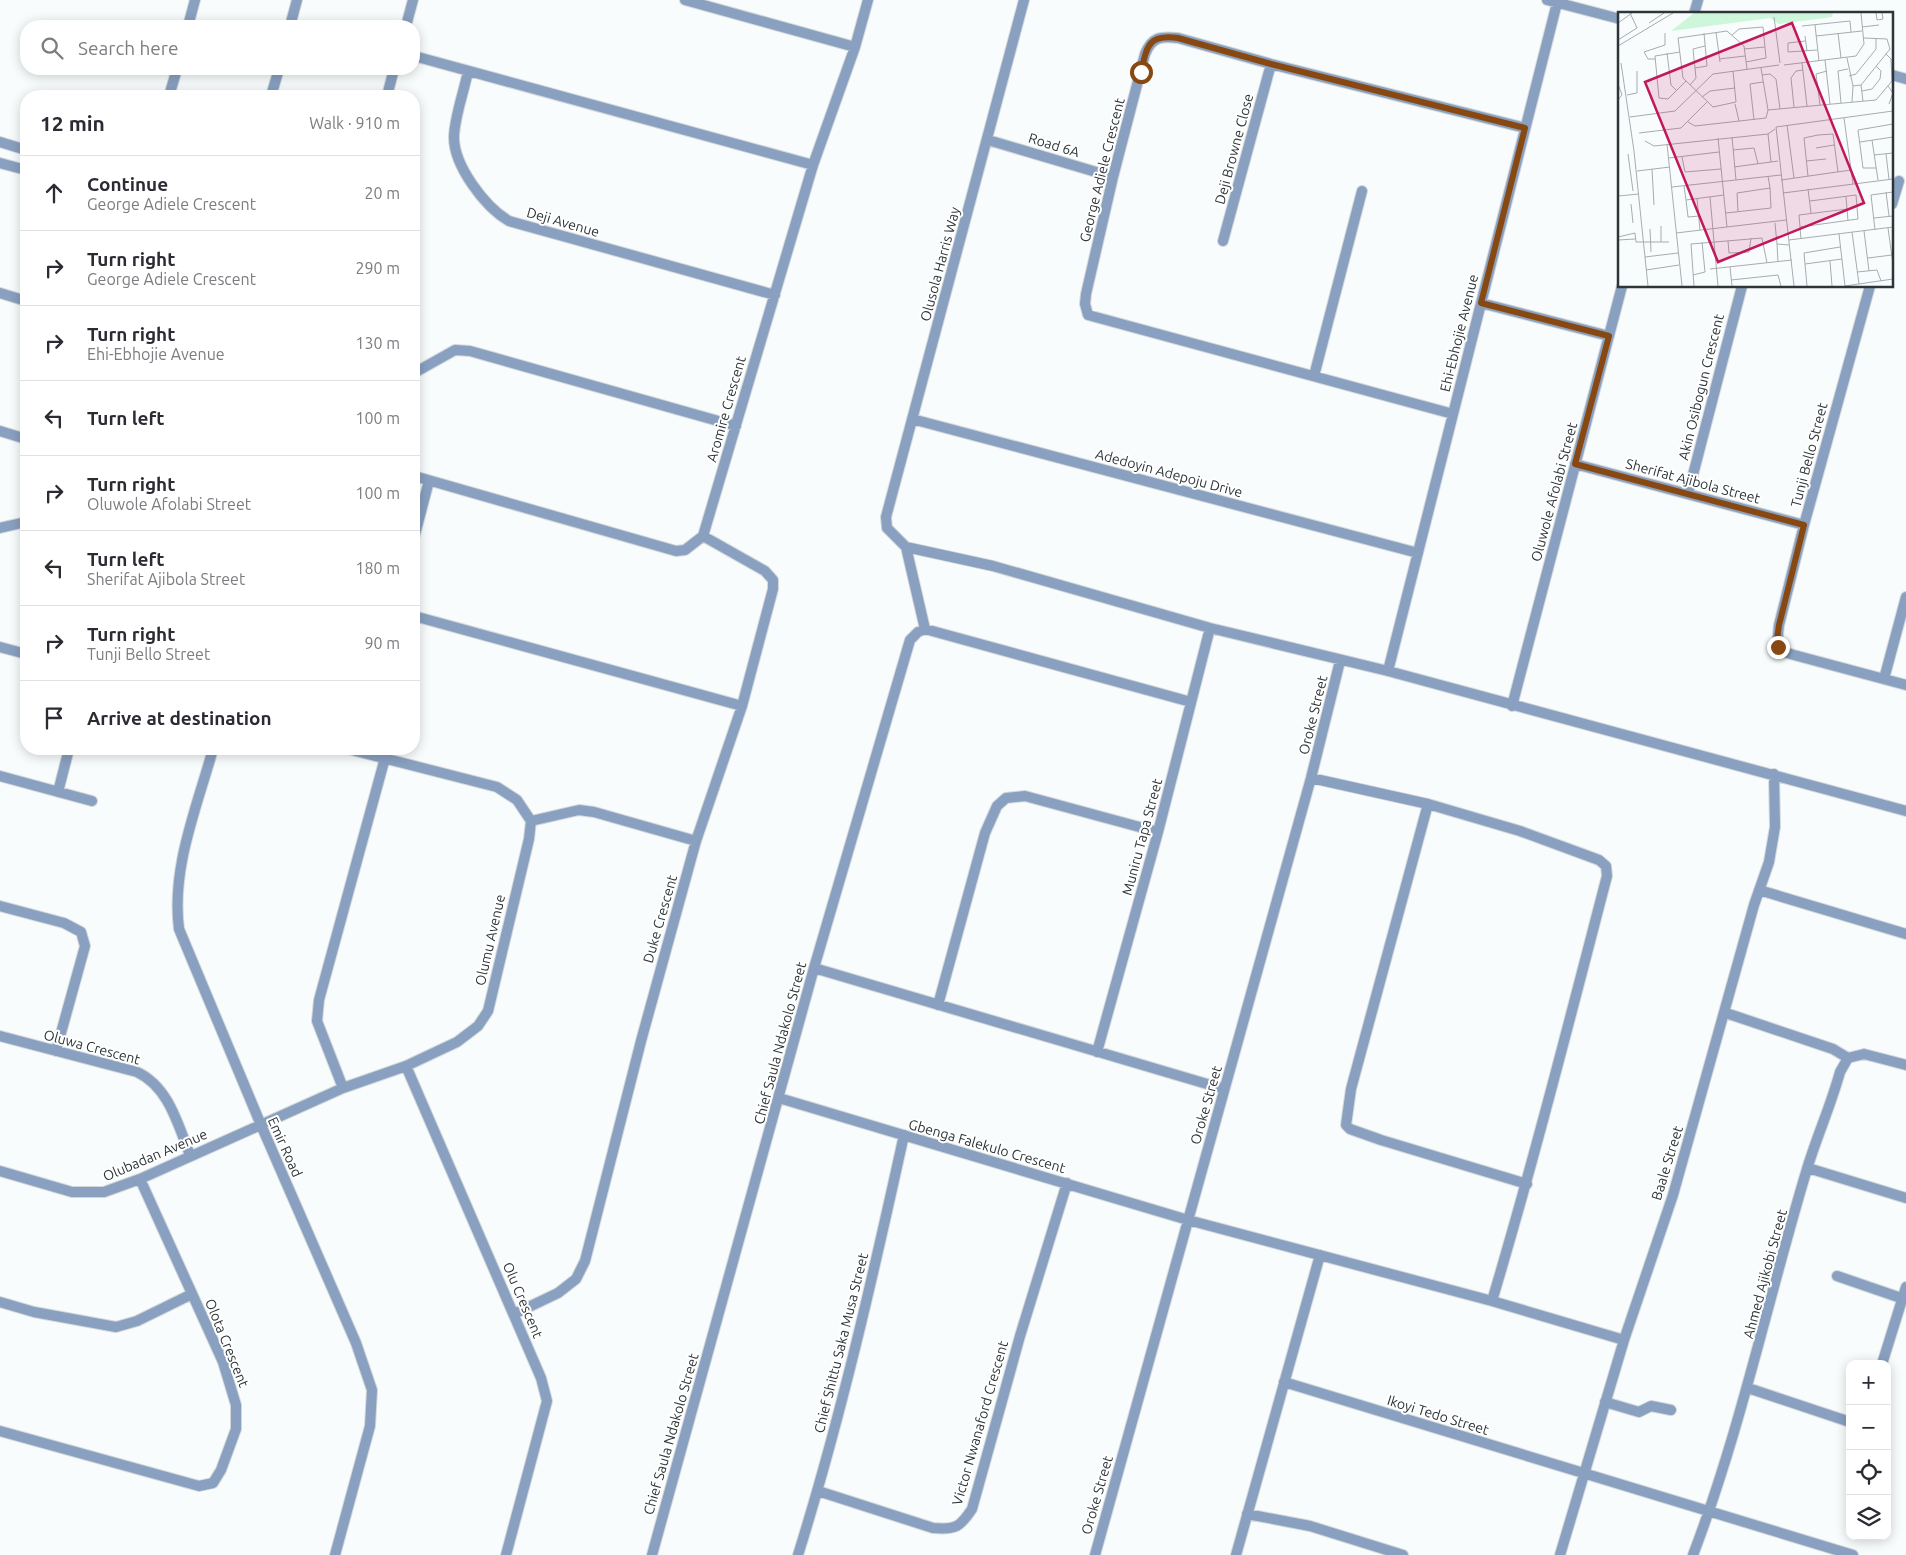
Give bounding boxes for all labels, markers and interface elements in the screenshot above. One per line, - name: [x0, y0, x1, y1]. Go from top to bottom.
- inset map: [1618, 12, 1894, 288]
- search box: [20, 20, 420, 75]
- icon: search: [38, 34, 66, 62]
- text: Search here: [78, 37, 178, 59]
- route start: [1130, 61, 1153, 84]
- street label: Deji Browne Close: [1212, 92, 1256, 206]
- street label: George Adiele Crescent: [1076, 96, 1128, 244]
- text: 12 min: [40, 111, 105, 135]
- text: Walk · 910 m: [309, 114, 400, 132]
- street label: Road 6A: [1027, 130, 1081, 160]
- text: Continue: [87, 173, 168, 195]
- icon: ahead: [40, 179, 68, 207]
- text: 20 m: [364, 184, 400, 202]
- text: George Adiele Crescent: [87, 195, 256, 213]
- street label: Deji Avenue: [525, 204, 601, 240]
- street label: Olusola Harris Way: [917, 205, 963, 323]
- text: Turn right: [87, 248, 175, 270]
- icon: right: [40, 254, 68, 282]
- text: 290 m: [355, 259, 400, 277]
- text: George Adiele Crescent: [87, 270, 256, 288]
- street label: Ehi-Ebhojie Avenue: [1437, 273, 1481, 393]
- street label: Akin Osibogun Crescent: [1675, 312, 1727, 462]
- text: Turn right: [87, 323, 175, 345]
- icon: right: [40, 329, 68, 357]
- text: 130 m: [355, 334, 400, 352]
- text: Ehi-Ebhojie Avenue: [87, 345, 225, 363]
- street label: Aromire Crescent: [703, 354, 749, 464]
- street label: Tunji Bello Street: [1787, 400, 1831, 509]
- icon: left: [40, 404, 68, 432]
- text: Turn left: [87, 407, 165, 429]
- text: 100 m: [355, 409, 400, 427]
- street label: Oluwole Afolabi Street: [1528, 420, 1580, 563]
- street label: Adedoyin Adepoju Drive: [1094, 446, 1244, 500]
- street label: Sherifat Ajibola Street: [1624, 455, 1762, 507]
- text: Turn right: [87, 473, 175, 495]
- icon: right: [40, 479, 68, 507]
- text: 100 m: [355, 484, 400, 502]
- text: Oluwole Afolabi Street: [87, 495, 251, 513]
- text: Turn left: [87, 548, 165, 570]
- icon: left: [40, 554, 68, 582]
- text: 180 m: [355, 559, 400, 577]
- text: Sherifat Ajibola Street: [87, 570, 245, 588]
- text: Turn right: [87, 623, 175, 645]
- icon: right: [40, 629, 68, 657]
- text: 90 m: [364, 634, 400, 652]
- route end: [1767, 636, 1790, 659]
- text: Tunji Bello Street: [87, 645, 210, 663]
- street label: Oroke Street: [1295, 673, 1331, 756]
- icon: arrive: [40, 704, 68, 732]
- text: Arrive at destination: [87, 707, 272, 729]
- street label: Muniru Tapa Street: [1119, 776, 1165, 897]
- street label: Duke Crescent: [640, 873, 680, 965]
- street label: Olumu Avenue: [472, 893, 508, 987]
- street label: Chief Saula Ndakolo Street: [751, 960, 810, 1126]
- street label: Oluwa Crescent: [42, 1026, 142, 1068]
- street label: Oroke Street: [1187, 1063, 1225, 1146]
- street label: Emir Road: [265, 1114, 305, 1180]
- street label: Gbenga Falekulo Crescent: [907, 1116, 1068, 1176]
- street label: Baale Street: [1648, 1123, 1686, 1202]
- street label: Olubadan Avenue: [100, 1126, 210, 1184]
- street label: Ahmed Ajikobi Street: [1740, 1207, 1790, 1340]
- street label: Chief Shittu Saka Musa Street: [811, 1251, 871, 1435]
- street label: Olu Crescent: [500, 1260, 546, 1341]
- street label: Olota Crescent: [202, 1296, 252, 1390]
- street label: Victor Nwanaford Crescent: [949, 1339, 1011, 1507]
- street label: Chief Saula Ndakolo Street: [640, 1351, 702, 1517]
- map controls: [1846, 1360, 1891, 1540]
- button: +: [1846, 1360, 1891, 1405]
- street label: Ikoyi Tedo Street: [1385, 1392, 1491, 1438]
- button: −: [1846, 1405, 1891, 1450]
- button: locate: [1846, 1450, 1891, 1495]
- street label: Oroke Street: [1078, 1453, 1116, 1536]
- button: layers: [1846, 1495, 1891, 1540]

